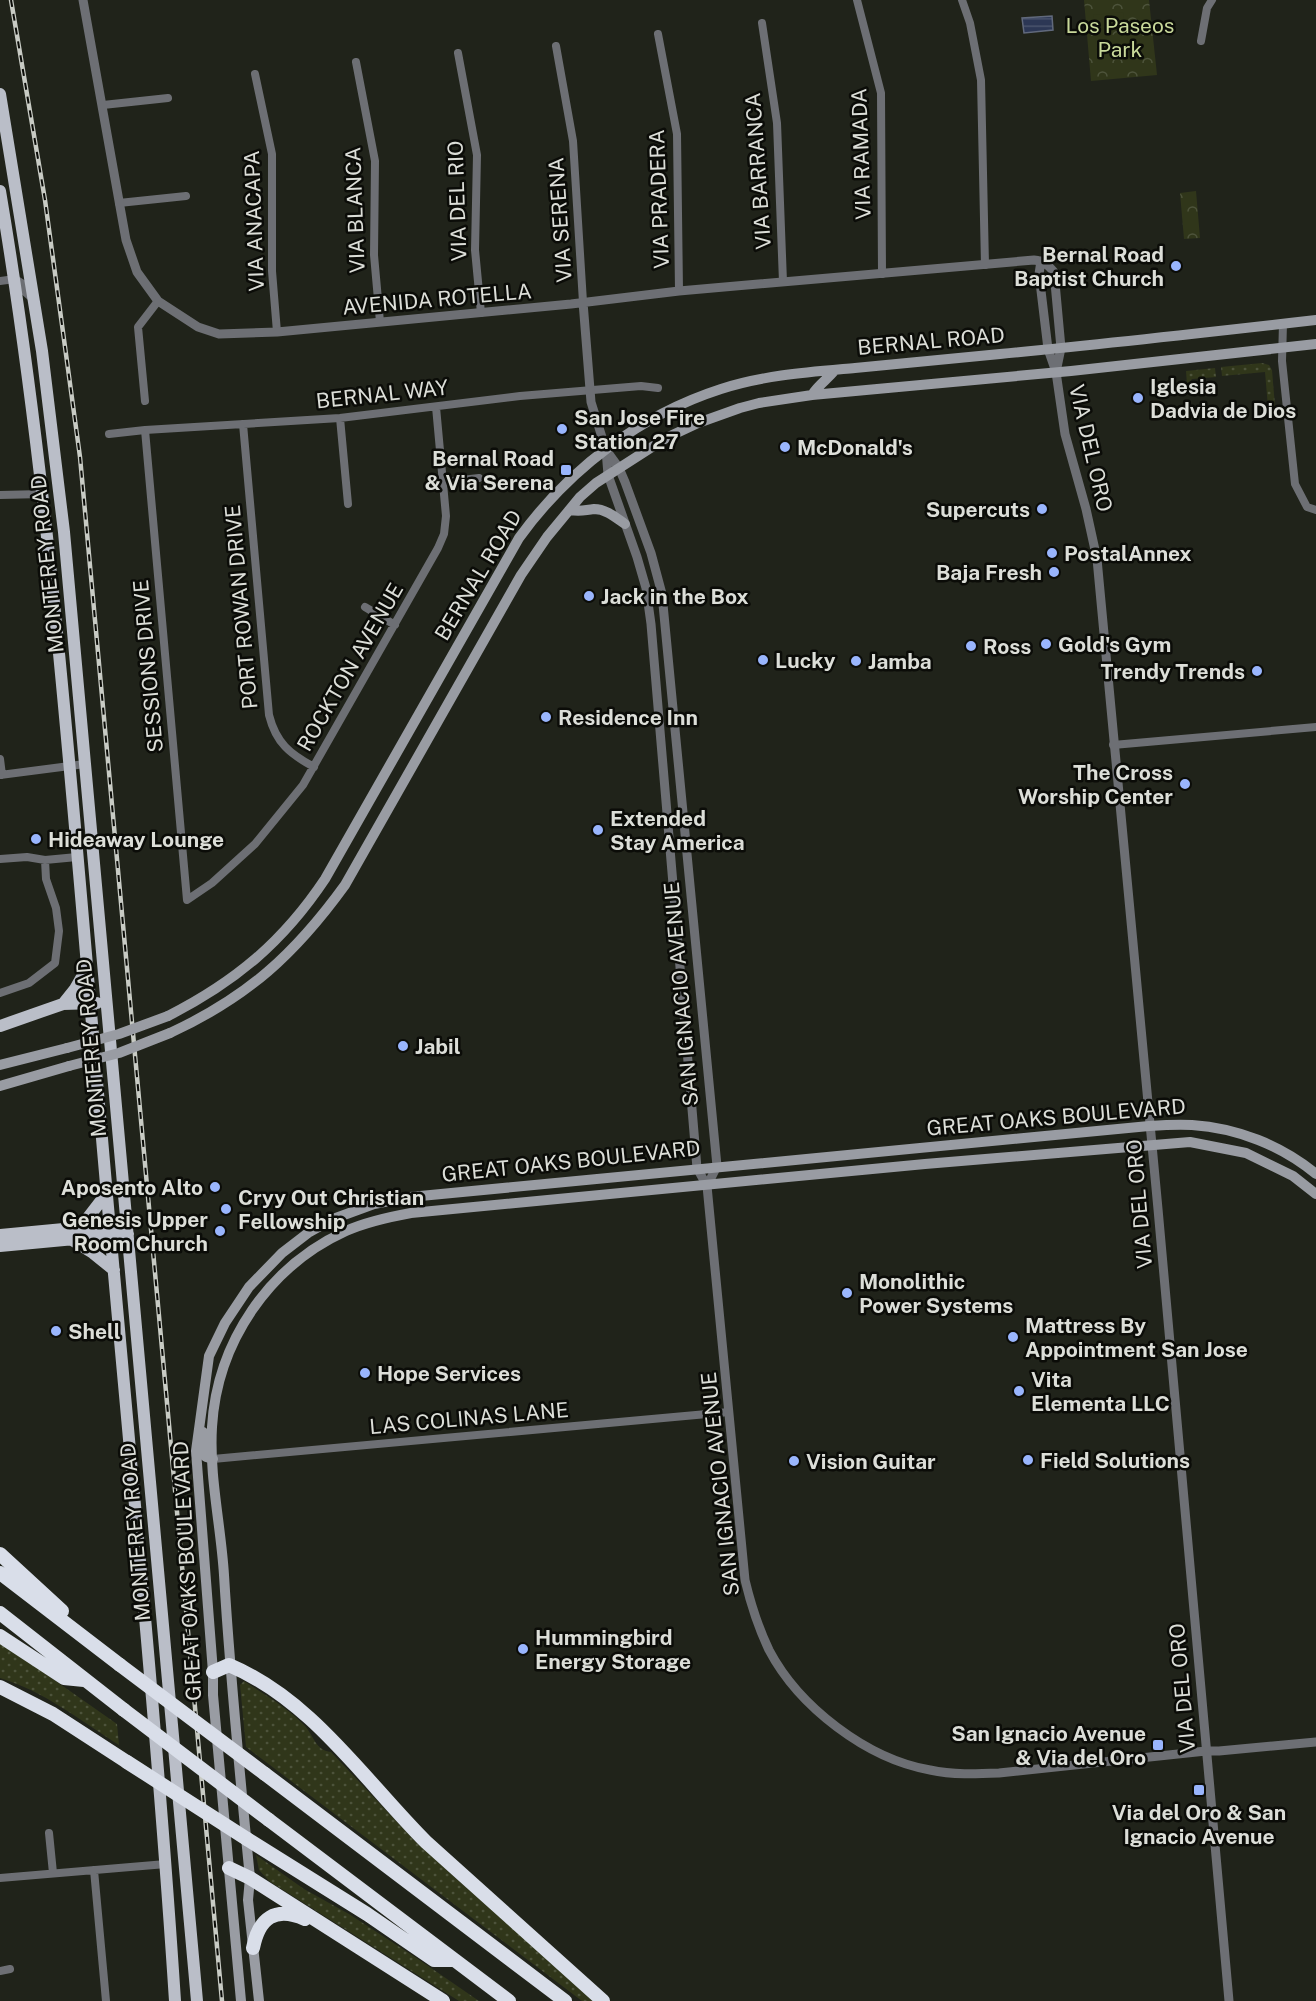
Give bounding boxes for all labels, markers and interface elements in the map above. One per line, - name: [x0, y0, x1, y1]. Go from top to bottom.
- park label: Los Paseos Park: [1066, 13, 1174, 62]
- street label: VIA RAMADA: [846, 88, 876, 220]
- street label: VIA BARRANCA: [740, 92, 776, 250]
- street label: VIA PRADERA: [644, 129, 674, 269]
- street label: VIA DEL RIO: [442, 140, 472, 262]
- street label: VIA BLANCA: [340, 146, 370, 274]
- street label: VIA ANACAPA: [239, 150, 269, 292]
- street label: VIA SERENA: [543, 157, 577, 283]
- place label: Bernal Road Baptist Church: [1014, 242, 1164, 291]
- marker: Bernal Road Baptist Church: [1169, 259, 1183, 273]
- street label: AVENIDA ROTELLA: [341, 278, 533, 320]
- street label: BERNAL ROAD: [856, 322, 1006, 360]
- place label: Iglesia Dadvia de Dios: [1150, 374, 1296, 423]
- street label: BERNAL WAY: [315, 375, 450, 413]
- street label: VIA DEL ORO: [1064, 382, 1118, 514]
- marker: Iglesia Dadvia de Dios: [1131, 391, 1145, 405]
- place label: San Jose Fire Station 27: [574, 405, 705, 454]
- marker: San Jose Fire Station 27: [555, 422, 569, 436]
- place label: McDonald's: [797, 435, 913, 460]
- marker: McDonald's: [778, 440, 792, 454]
- place label: Bernal Road & Via Serena: [425, 446, 554, 495]
- marker: Bernal Road & Via Serena: [559, 463, 573, 477]
- street label: MONTEREY ROAD: [25, 474, 69, 654]
- place label: Supercuts: [926, 497, 1030, 522]
- marker: Supercuts: [1035, 502, 1049, 516]
- street label: PORT ROWAN DRIVE: [220, 504, 262, 710]
- street label: BERNAL ROAD: [429, 505, 527, 645]
- place label: PostalAnnex: [1064, 541, 1192, 566]
- marker: PostalAnnex: [1045, 546, 1059, 560]
- place label: Baja Fresh: [936, 560, 1042, 585]
- marker: Baja Fresh: [1047, 565, 1061, 579]
- street label: SESSIONS DRIVE: [128, 578, 168, 754]
- street label: ROCKTON AVENUE: [292, 578, 408, 756]
- place label: Jack in the Box: [601, 584, 749, 609]
- marker: Jack in the Box: [582, 589, 596, 603]
- place label: Gold's Gym: [1058, 632, 1171, 657]
- place label: Ross: [983, 634, 1031, 659]
- marker: Gold's Gym: [1039, 637, 1053, 651]
- marker: Ross: [964, 639, 978, 653]
- place label: Lucky: [775, 648, 836, 673]
- place label: Jamba: [868, 649, 932, 674]
- marker: Lucky: [756, 653, 770, 667]
- marker: Jamba: [849, 654, 863, 668]
- place label: Trendy Trends: [1100, 659, 1245, 684]
- marker: Trendy Trends: [1250, 664, 1264, 678]
- place label: Residence Inn: [558, 705, 698, 730]
- marker: Residence Inn: [539, 710, 553, 724]
- place label: The Cross Worship Center: [1018, 760, 1173, 809]
- marker: The Cross Worship Center: [1178, 777, 1192, 791]
- place label: Extended Stay America: [610, 806, 745, 855]
- marker: Extended Stay America: [591, 823, 605, 837]
- place label: Hideaway Lounge: [48, 827, 224, 852]
- marker: Hideaway Lounge: [29, 832, 43, 846]
- street label: SAN IGNACIO AVENUE: [659, 881, 703, 1107]
- street label: MONTEREY ROAD: [71, 958, 111, 1138]
- place label: Jabil: [415, 1034, 461, 1059]
- marker: Jabil: [396, 1039, 410, 1053]
- street label: GREAT OAKS BOULEVARD: [925, 1093, 1187, 1141]
- street label: GREAT OAKS BOULEVARD: [440, 1135, 702, 1187]
- street label: VIA DEL ORO: [1121, 1138, 1157, 1270]
- place label: Aposento Alto: [61, 1175, 203, 1200]
- marker: Aposento Alto: [208, 1180, 222, 1194]
- place label: Cryy Out Christian Fellowship: [238, 1185, 424, 1234]
- marker: Cryy Out Christian Fellowship: [219, 1202, 233, 1216]
- place label: Genesis Upper Room Church: [62, 1207, 208, 1256]
- marker: Genesis Upper Room Church: [213, 1224, 227, 1238]
- place label: Monolithic Power Systems: [859, 1269, 1013, 1318]
- marker: Monolithic Power Systems: [840, 1286, 854, 1300]
- place label: Mattress By Appointment San Jose: [1025, 1313, 1248, 1362]
- place label: Shell: [68, 1319, 121, 1344]
- marker: Shell: [49, 1324, 63, 1338]
- marker: Mattress By Appointment San Jose: [1006, 1330, 1020, 1344]
- place label: Hope Services: [377, 1361, 521, 1386]
- marker: Hope Services: [358, 1366, 372, 1380]
- place label: Vita Elementa LLC: [1031, 1367, 1170, 1416]
- street label: SAN IGNACIO AVENUE: [696, 1371, 744, 1597]
- marker: Vita Elementa LLC: [1012, 1384, 1026, 1398]
- street label: LAS COLINAS LANE: [368, 1397, 570, 1439]
- street label: GREAT OAKS BOULEVARD: [168, 1441, 206, 1701]
- street label: MONTEREY ROAD: [115, 1442, 155, 1622]
- place label: Field Solutions: [1040, 1448, 1190, 1473]
- place label: Vision Guitar: [806, 1449, 936, 1474]
- marker: Field Solutions: [1021, 1453, 1035, 1467]
- marker: Vision Guitar: [787, 1454, 801, 1468]
- street label: VIA DEL ORO: [1164, 1622, 1200, 1754]
- place label: Hummingbird Energy Storage: [535, 1625, 691, 1674]
- marker: Hummingbird Energy Storage: [516, 1642, 530, 1656]
- place label: San Ignacio Avenue & Via del Oro: [951, 1721, 1146, 1770]
- marker: San Ignacio Avenue & Via del Oro: [1151, 1738, 1165, 1752]
- marker: Via del Oro & San Ignacio Avenue: [1192, 1783, 1206, 1797]
- place label: Via del Oro & San Ignacio Avenue: [1112, 1800, 1286, 1849]

